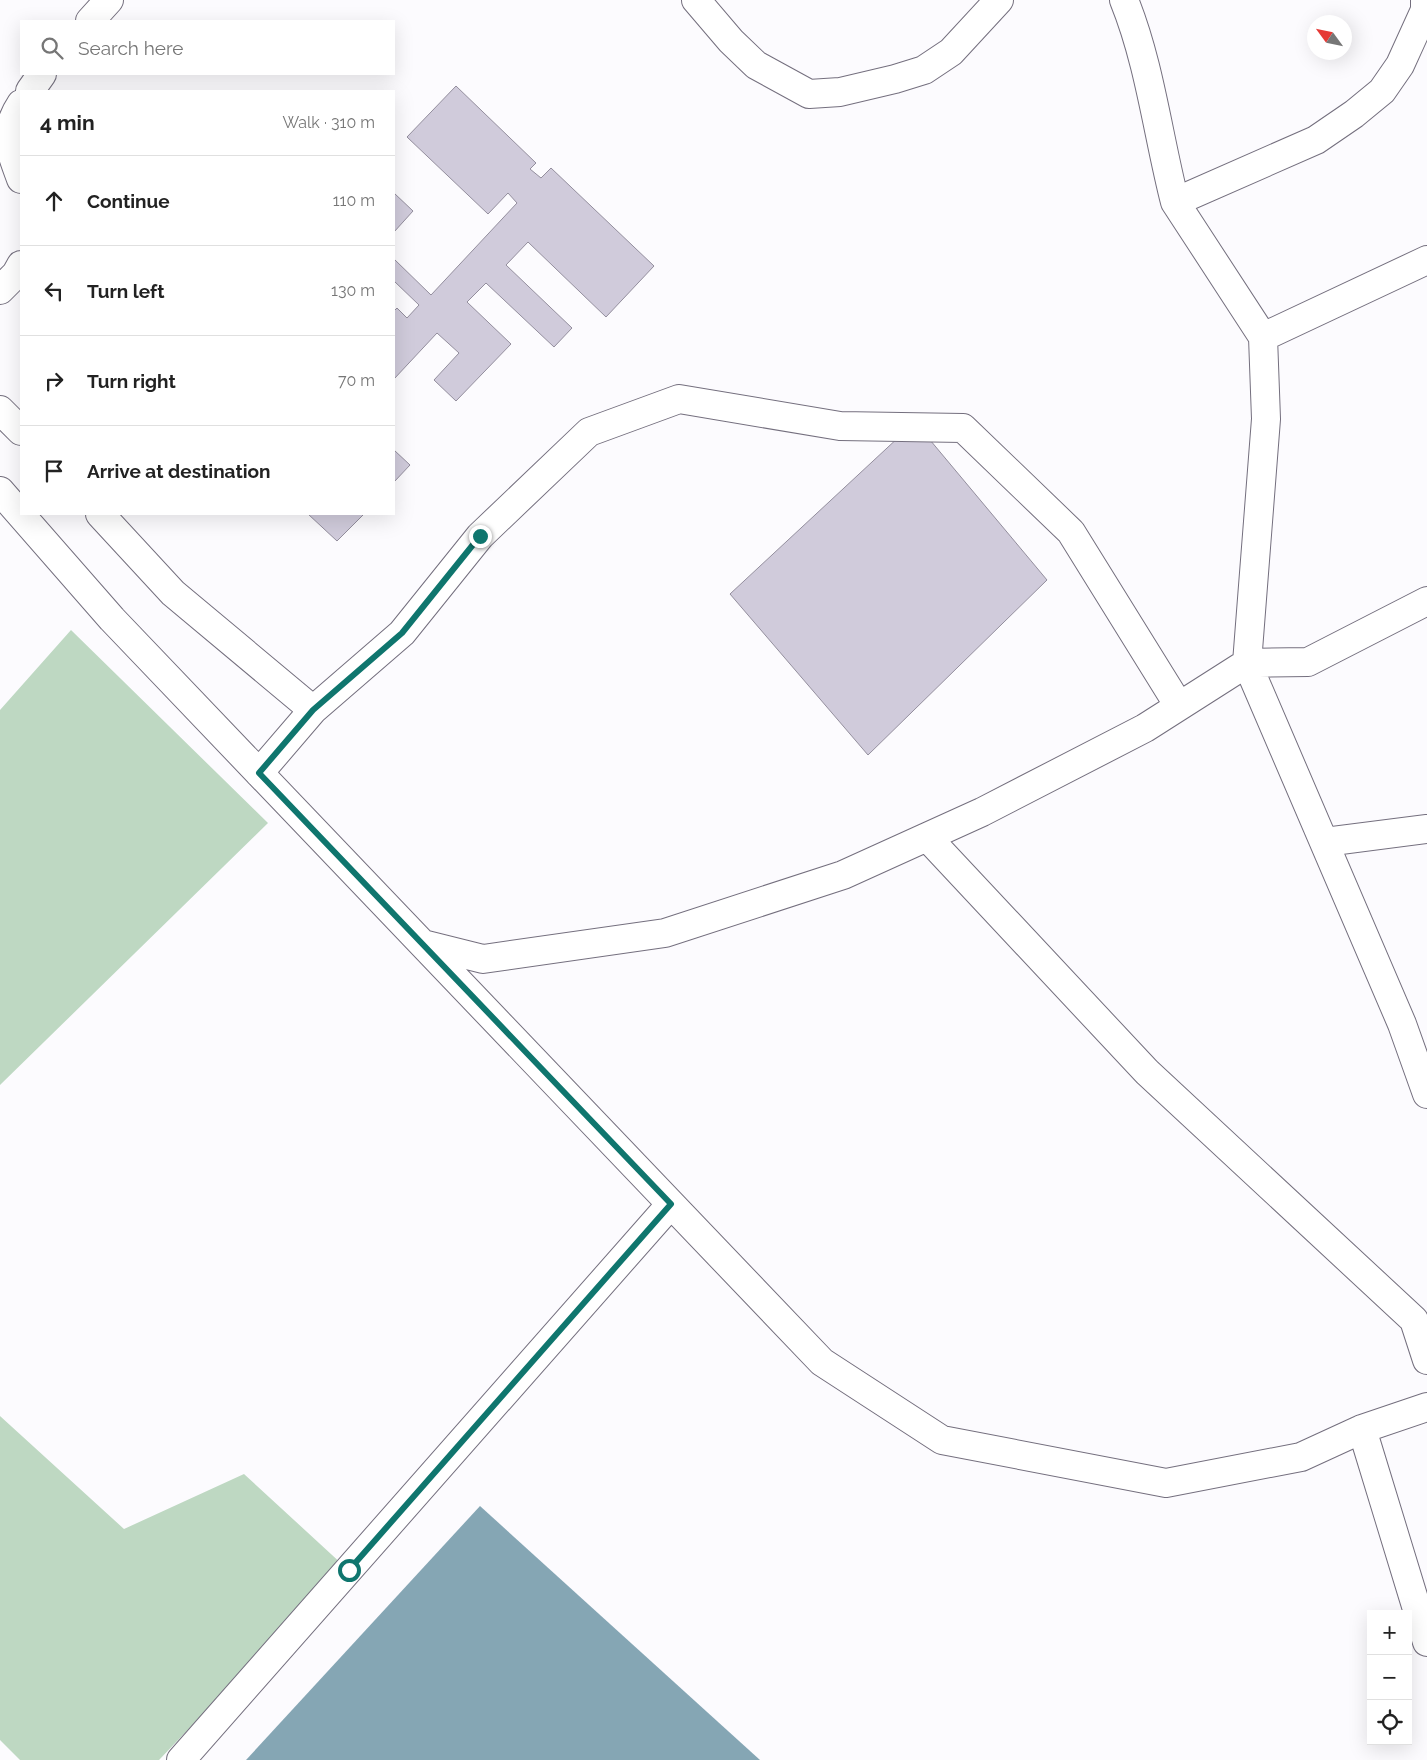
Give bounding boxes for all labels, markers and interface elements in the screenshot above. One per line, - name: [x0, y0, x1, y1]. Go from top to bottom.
- north arrow: [1307, 15, 1352, 60]
- search box: [20, 20, 395, 75]
- icon: search: [38, 34, 66, 62]
- text: Search here: [78, 37, 184, 59]
- text: 4 min: [40, 110, 95, 135]
- text: Walk · 310 m: [282, 113, 375, 132]
- icon: ahead: [40, 187, 68, 215]
- text: Continue: [87, 190, 170, 212]
- text: 110 m: [333, 191, 375, 210]
- icon: left: [40, 277, 68, 305]
- text: Turn left: [87, 280, 164, 302]
- text: 130 m: [331, 281, 375, 300]
- icon: right: [40, 367, 68, 395]
- text: Turn right: [87, 370, 176, 392]
- text: 70 m: [338, 371, 375, 390]
- icon: arrive: [40, 457, 68, 485]
- text: Arrive at destination: [87, 460, 271, 482]
- route end: [469, 525, 492, 548]
- route start: [338, 1559, 361, 1582]
- map controls: [1367, 1610, 1412, 1745]
- button: +: [1367, 1610, 1412, 1655]
- button: −: [1367, 1655, 1412, 1700]
- button: locate: [1367, 1700, 1412, 1745]

